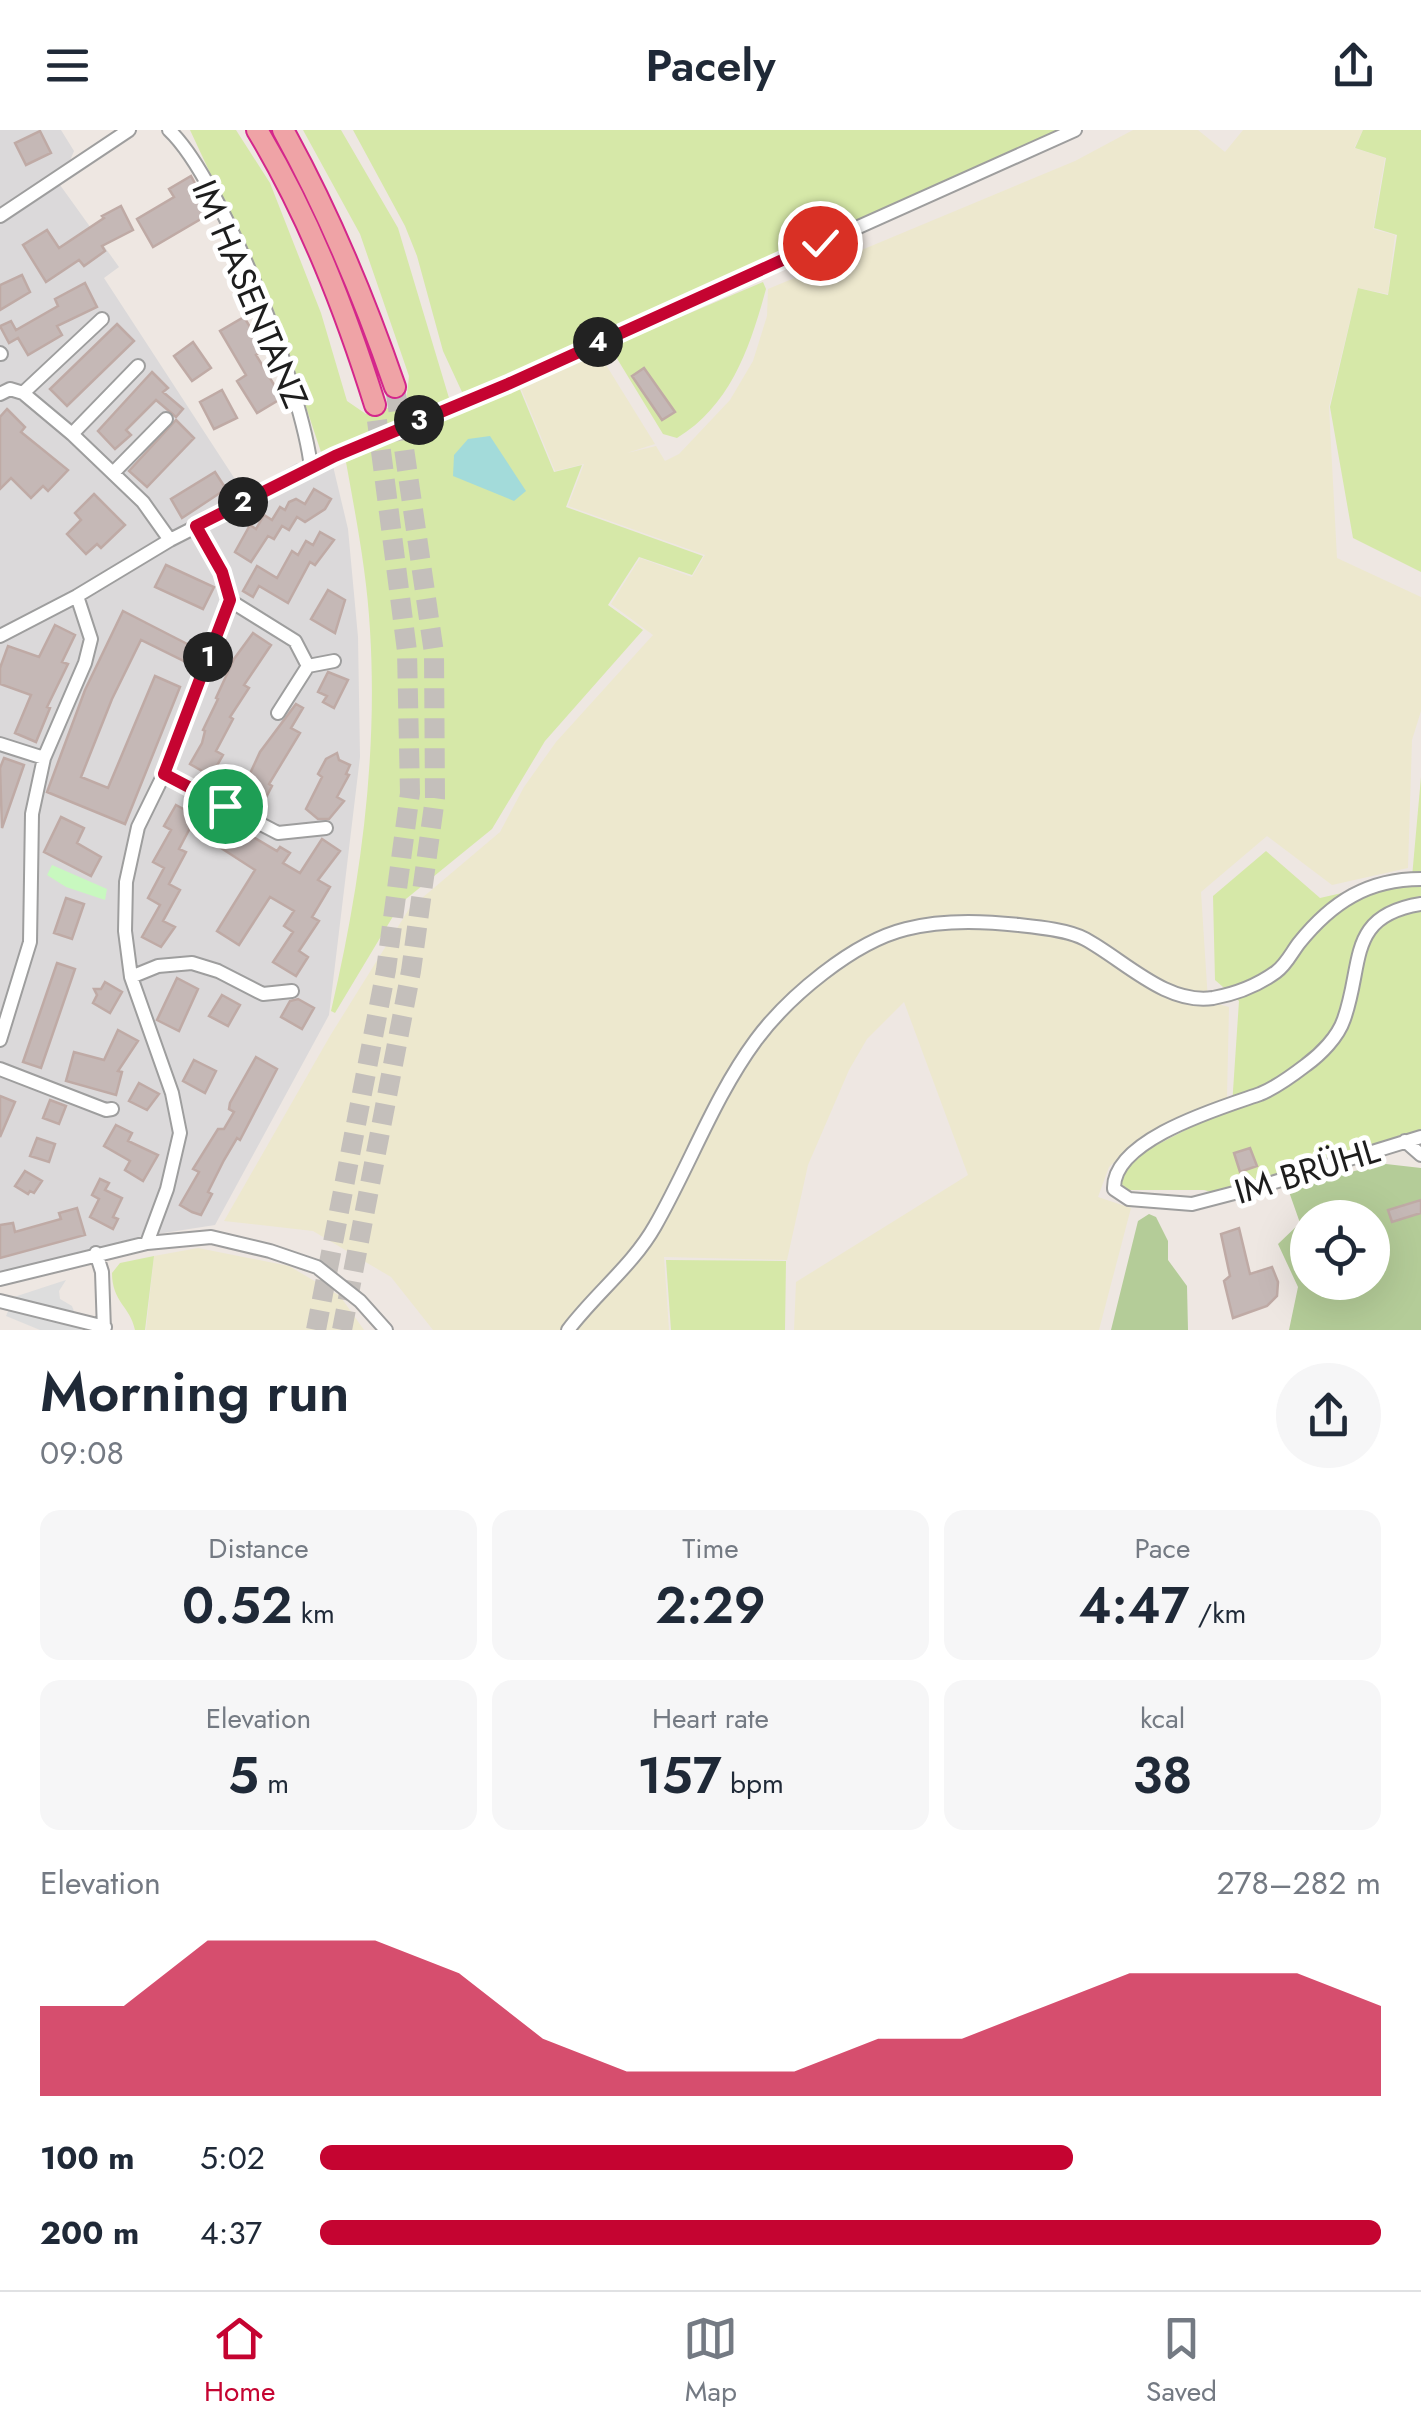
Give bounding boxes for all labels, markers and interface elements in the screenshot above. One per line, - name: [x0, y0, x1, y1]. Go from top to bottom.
- text: Pacely: [646, 33, 775, 98]
- icon: menu: [40, 38, 95, 93]
- icon: share: [1326, 38, 1381, 93]
- street label: IM HASENTANZ: [179, 172, 321, 416]
- pin: [778, 201, 863, 286]
- icon: check: [793, 216, 848, 271]
- pin: 4: [573, 317, 623, 367]
- text: 4: [588, 321, 608, 362]
- pin: 3: [394, 395, 444, 445]
- text: 3: [410, 399, 428, 440]
- pin: 2: [218, 477, 268, 527]
- text: 2: [234, 481, 252, 522]
- pin: 1: [183, 632, 233, 682]
- text: 1: [201, 636, 215, 677]
- pin: [183, 764, 268, 849]
- icon: arrive: [198, 779, 253, 834]
- street label: IM BRÜHL: [1228, 1125, 1386, 1217]
- map controls: [1290, 1200, 1390, 1300]
- button: locate: [1290, 1200, 1390, 1300]
- text: Morning run: [40, 1352, 350, 1432]
- button: share: [1276, 1363, 1381, 1468]
- text: 09:08: [40, 1430, 124, 1476]
- text: Distance: [208, 1528, 309, 1569]
- text: Time: [682, 1528, 739, 1569]
- text: Pace: [1135, 1528, 1190, 1569]
- text: 0.52: [182, 1569, 292, 1642]
- text: 2:29: [655, 1569, 766, 1642]
- text: 4:47: [1079, 1569, 1189, 1642]
- text: km: [292, 1593, 335, 1634]
- text: /km: [1189, 1593, 1246, 1634]
- text: Elevation: [206, 1698, 311, 1739]
- text: Heart rate: [652, 1698, 769, 1739]
- text: kcal: [1140, 1698, 1185, 1739]
- text: 5: [228, 1739, 259, 1812]
- text: 157: [637, 1739, 722, 1812]
- text: 38: [1133, 1739, 1192, 1812]
- text: m: [259, 1763, 289, 1804]
- text: bpm: [722, 1763, 784, 1804]
- text: Elevation: [40, 1860, 161, 1906]
- text: 278–282 m: [1216, 1860, 1381, 1906]
- text: 100 m: [40, 2135, 135, 2181]
- text: 5:02: [200, 2135, 265, 2181]
- text: 200 m: [40, 2210, 139, 2256]
- text: 4:37: [200, 2210, 262, 2256]
- tab: Home: [204, 2311, 275, 2412]
- tab: Map: [683, 2311, 738, 2412]
- tab: Saved: [1146, 2311, 1217, 2412]

